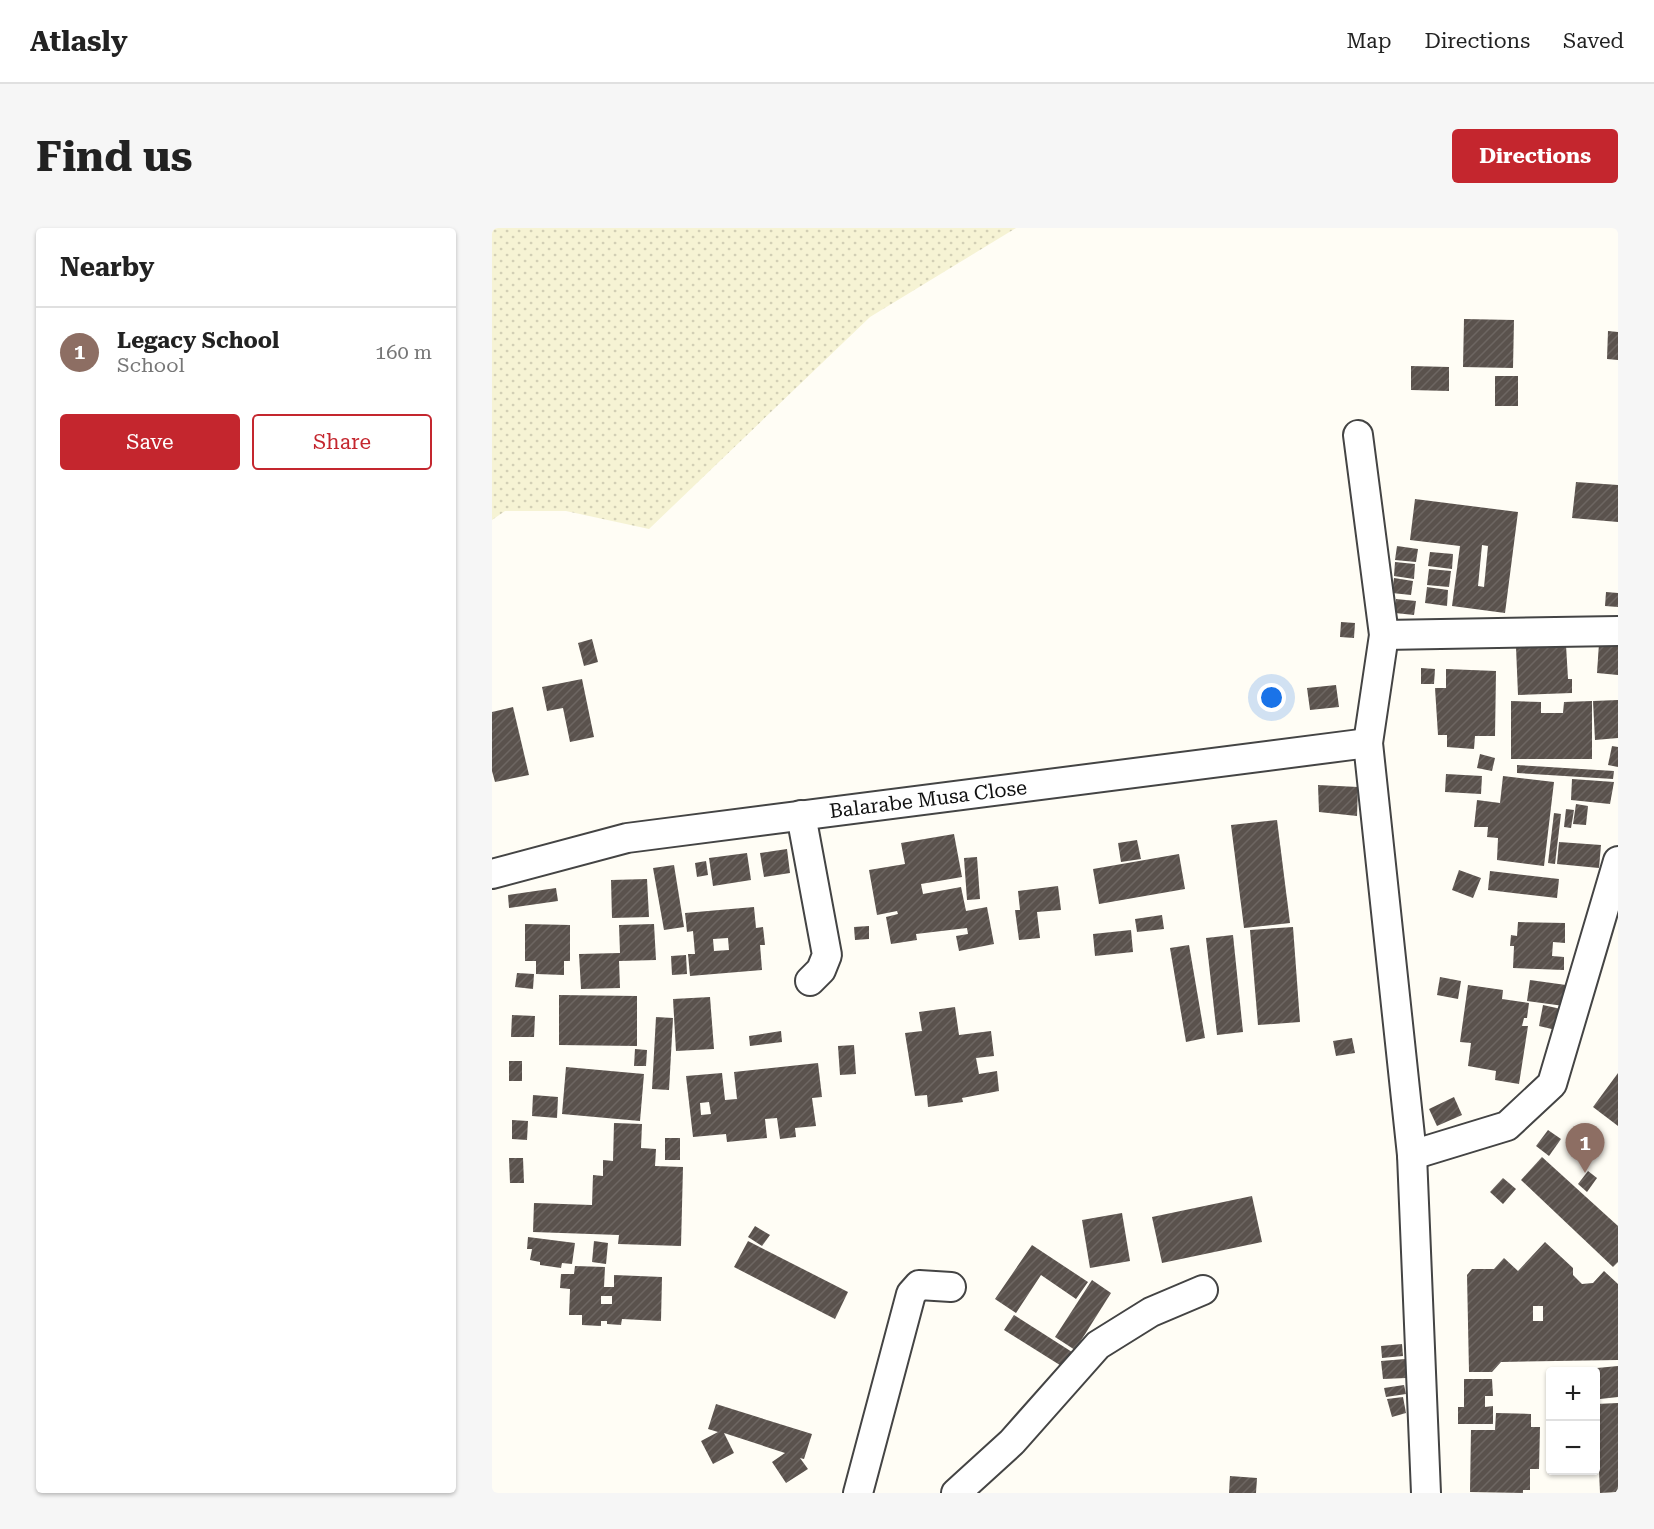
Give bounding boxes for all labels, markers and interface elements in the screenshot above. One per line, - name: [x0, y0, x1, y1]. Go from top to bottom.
- text: Atlasly: [30, 25, 128, 58]
- text: Map: [1347, 29, 1391, 53]
- text: Directions: [1424, 29, 1530, 53]
- text: Saved: [1563, 29, 1624, 53]
- button: Directions: [1452, 129, 1618, 183]
- text: Find us: [36, 132, 193, 181]
- text: Nearby: [60, 252, 154, 282]
- text: Legacy School: [117, 328, 279, 353]
- text: 1: [74, 340, 85, 364]
- text: 160 m: [375, 340, 432, 364]
- text: School: [117, 353, 185, 377]
- button: Save: [60, 414, 240, 470]
- button: Share: [252, 414, 432, 470]
- your location: [1257, 683, 1286, 712]
- street label: Balarabe Musa Close: [828, 775, 1028, 823]
- pin: 1: [1566, 1124, 1604, 1173]
- map controls: [1546, 1367, 1600, 1475]
- button: +: [1546, 1367, 1600, 1421]
- button: −: [1546, 1421, 1600, 1475]

